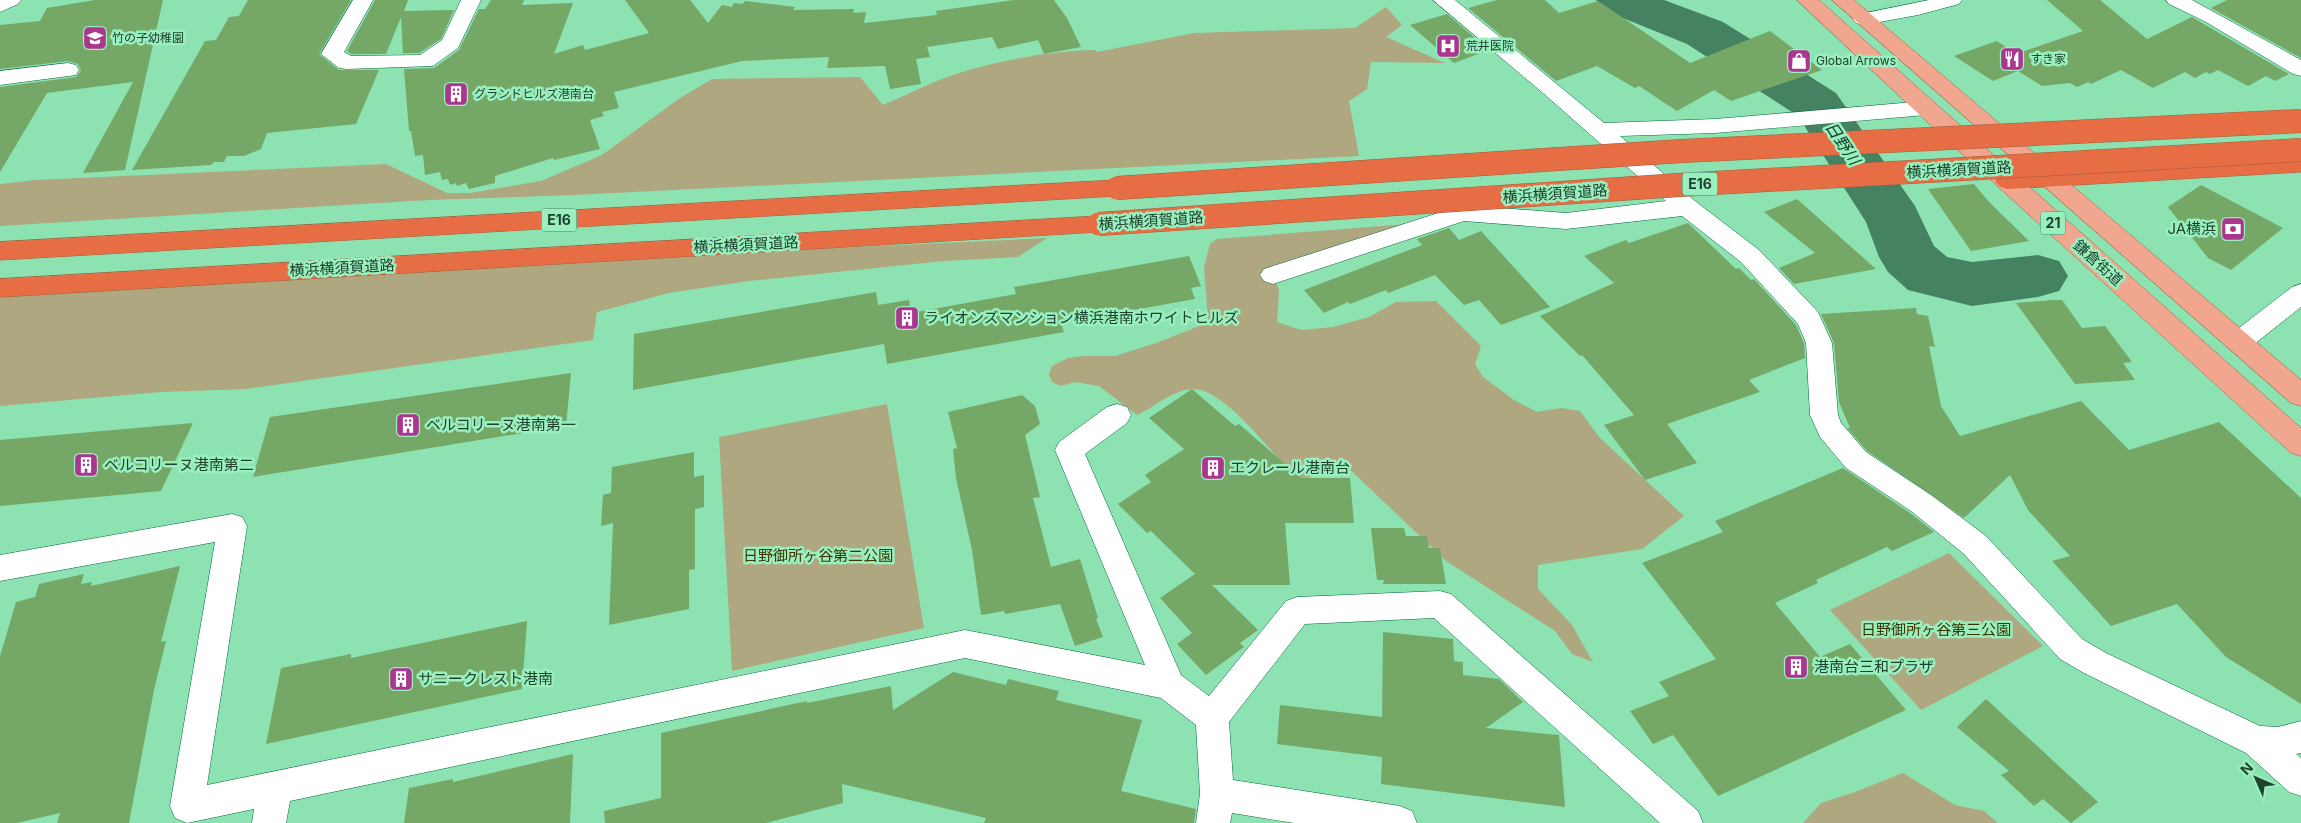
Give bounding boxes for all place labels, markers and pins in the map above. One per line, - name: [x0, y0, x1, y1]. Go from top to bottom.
- school or university icon: 竹の子幼稚園: [82, 25, 108, 51]
- place label: 竹の子幼稚園: [112, 30, 184, 45]
- hospital icon: 荒井医院: [1435, 33, 1461, 59]
- place label: 荒井医院: [1466, 38, 1514, 53]
- restaurant icon: すき家: [1999, 46, 2025, 72]
- shop icon: Global Arrows: [1786, 48, 1812, 74]
- place label: すき家: [2030, 51, 2066, 66]
- place label: Global Arrows: [1816, 53, 1896, 68]
- building icon: グランドヒルズ港南台: [443, 81, 469, 107]
- place label: グランドヒルズ港南台: [474, 86, 594, 101]
- bank icon: JA横浜: [2220, 216, 2246, 242]
- place label: JA横浜: [2167, 219, 2216, 238]
- building icon: ライオンズマンション横浜港南ホワイトヒルズ: [894, 305, 920, 331]
- place label: ライオンズマンション横浜港南ホワイトヒルズ: [924, 308, 1239, 327]
- building icon: ベルコリーヌ港南第一: [395, 412, 421, 438]
- place label: ベルコリーヌ港南第一: [426, 415, 576, 434]
- building icon: ベルコリーヌ港南第二: [73, 452, 99, 478]
- place label: ベルコリーヌ港南第二: [104, 455, 254, 474]
- building icon: エクレール港南台: [1200, 455, 1226, 481]
- place label: エクレール港南台: [1230, 458, 1350, 477]
- building icon: 港南台三和プラザ: [1783, 654, 1809, 680]
- place label: 港南台三和プラザ: [1814, 657, 1934, 676]
- building icon: サニークレスト港南: [388, 666, 414, 692]
- place label: サニークレスト港南: [418, 669, 553, 688]

